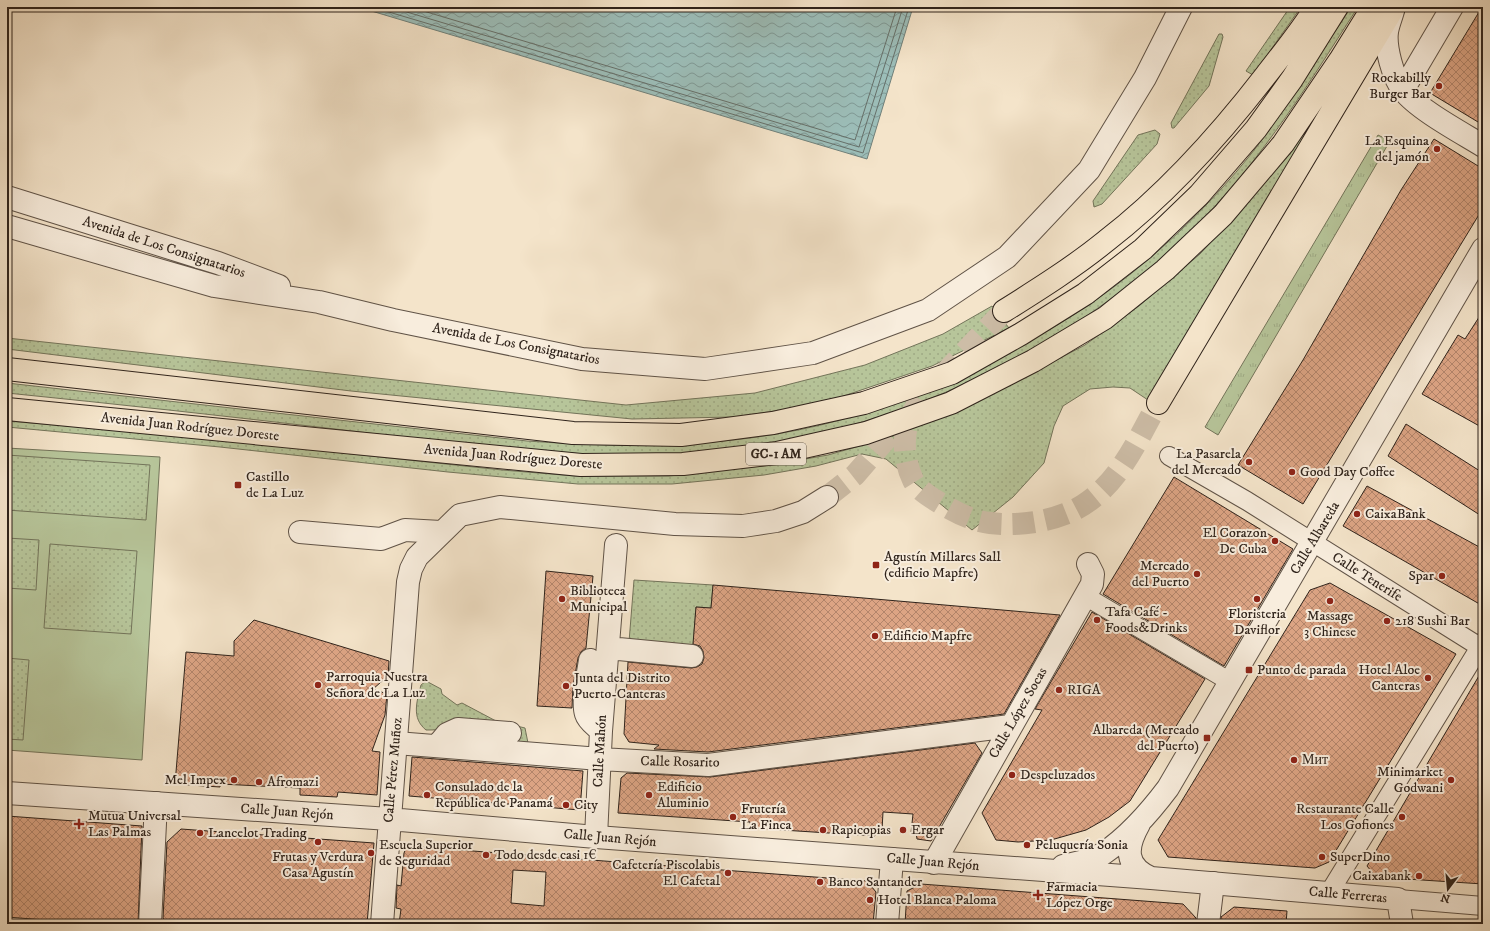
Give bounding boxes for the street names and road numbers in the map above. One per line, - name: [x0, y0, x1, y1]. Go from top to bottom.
- street label: Avenida de Los Consignatarios: [80, 212, 248, 282]
- street label: Avenida de Los Consignatarios: [431, 319, 602, 369]
- street label: Avenida Juan Rodríguez Doreste: [100, 409, 280, 445]
- street label: Avenida Juan Rodríguez Doreste: [423, 440, 603, 474]
- road number: GC-1 AM: [746, 443, 806, 465]
- street label: Calle Albareda: [1286, 498, 1344, 578]
- street label: Calle Tenerife: [1329, 548, 1406, 606]
- street label: Calle López Socas: [985, 664, 1051, 762]
- street label: Calle Mahón: [589, 714, 611, 788]
- street label: Calle Pérez Muñoz: [379, 717, 407, 823]
- street label: Calle Rosarito: [640, 752, 720, 772]
- street label: Calle Juan Rejón: [240, 800, 335, 824]
- street label: Calle Juan Rejón: [563, 825, 658, 851]
- street label: Calle Juan Rejón: [886, 849, 981, 875]
- street label: Calle Ferreras: [1308, 883, 1388, 907]

